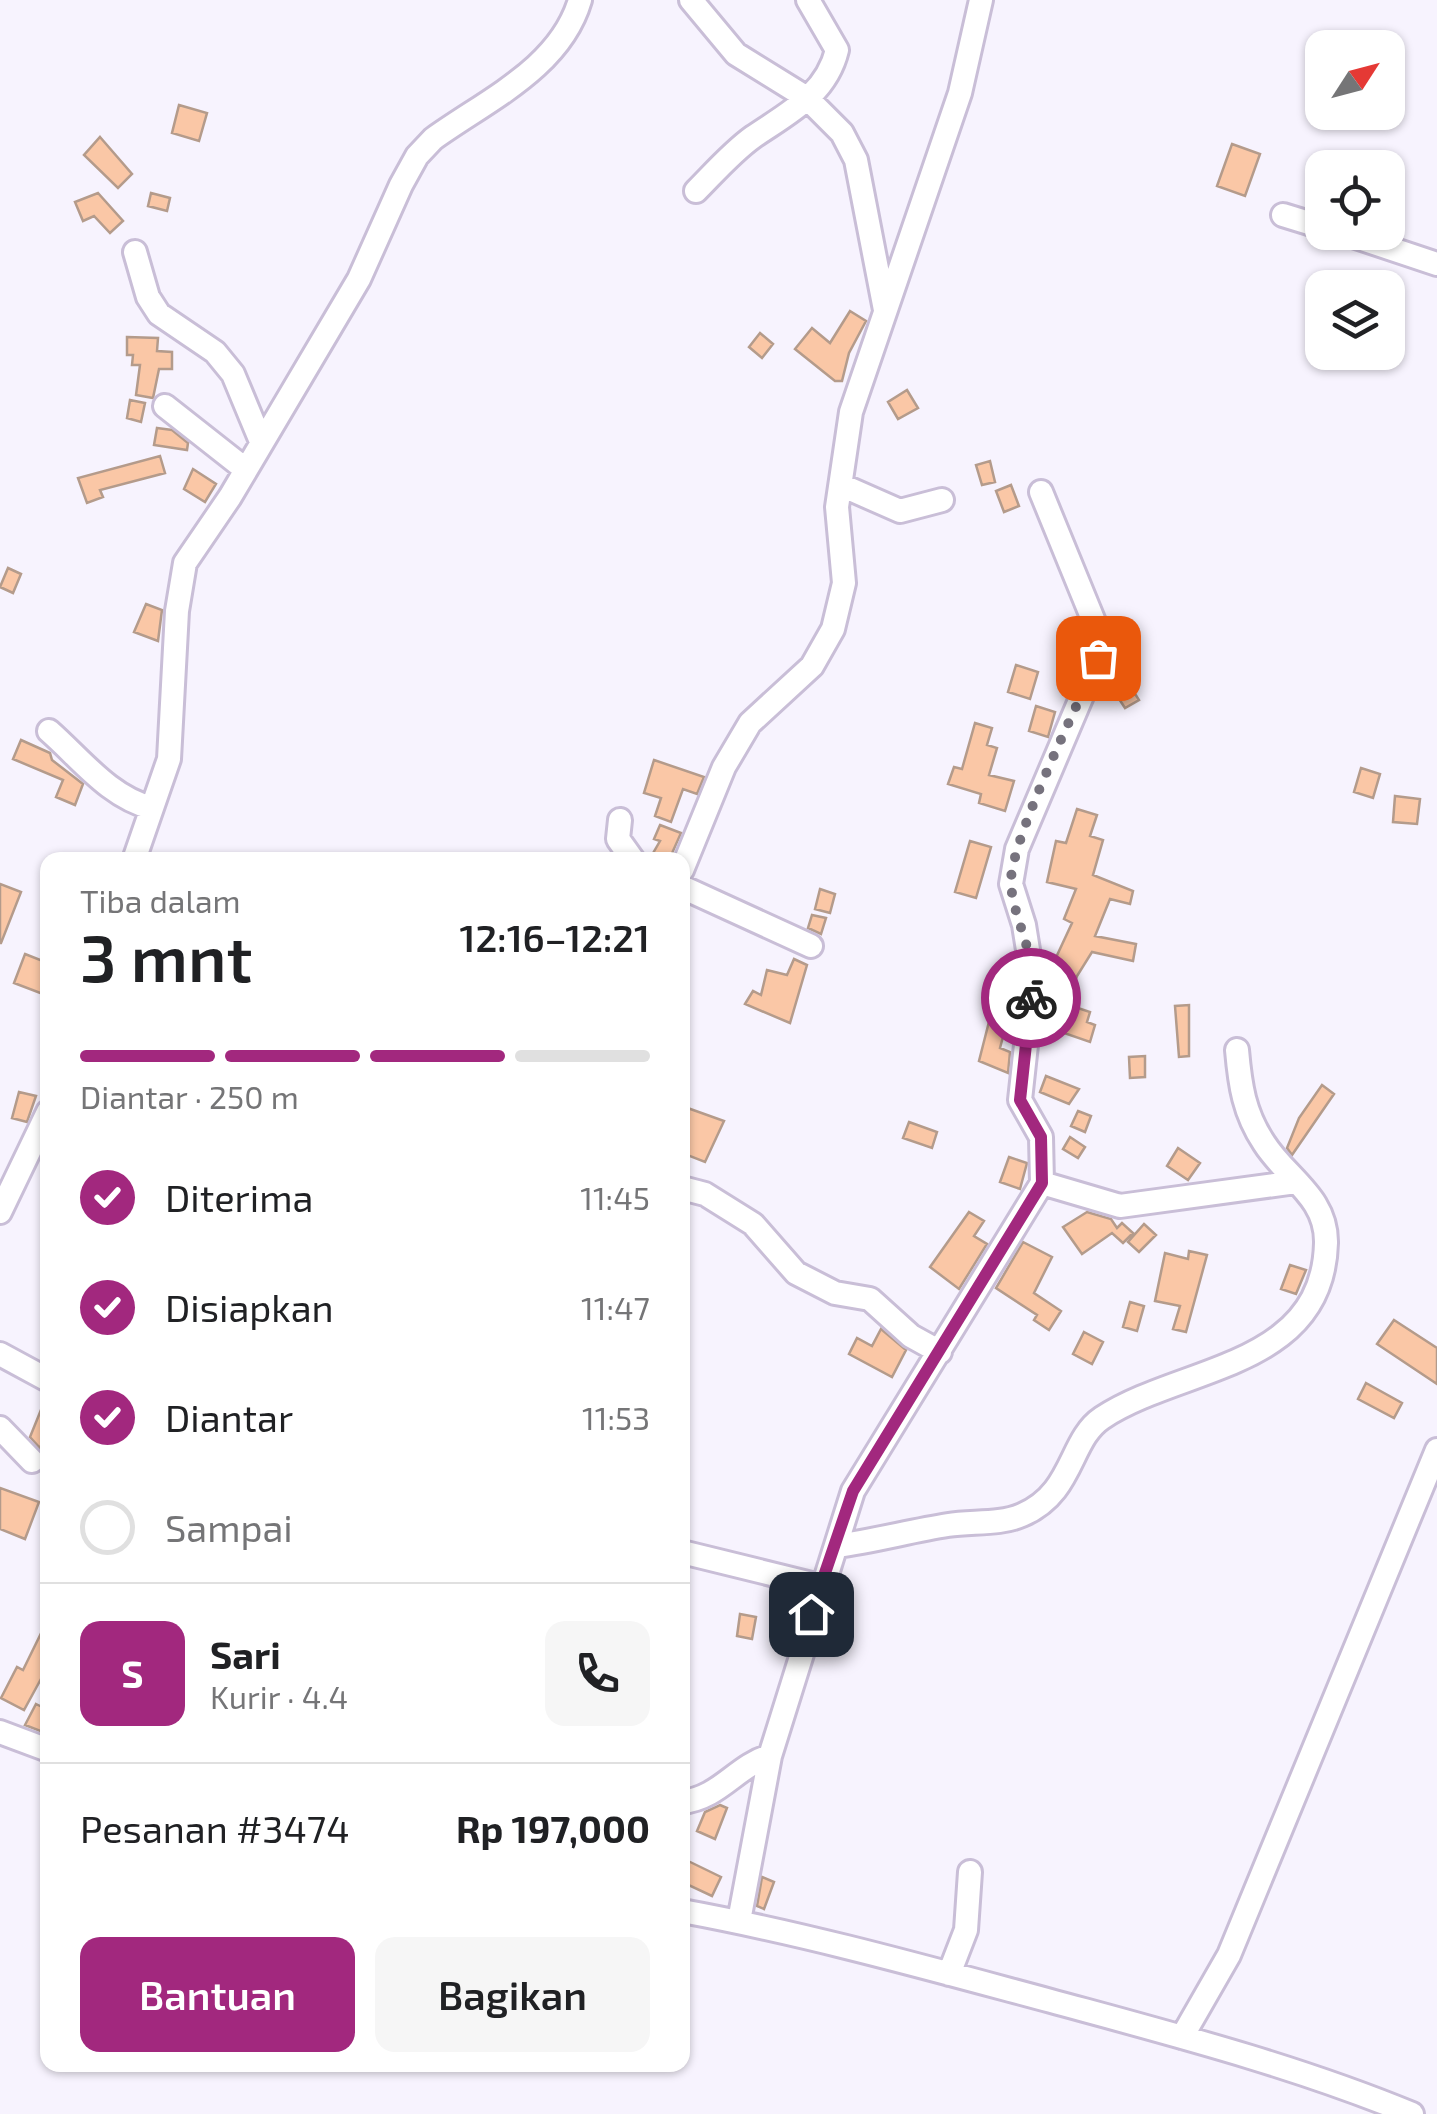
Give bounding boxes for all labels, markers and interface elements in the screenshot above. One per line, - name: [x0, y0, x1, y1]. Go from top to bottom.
- north arrow: [1305, 30, 1405, 130]
- map controls: [1305, 30, 1405, 370]
- button: locate: [1305, 150, 1405, 250]
- button: layers: [1305, 270, 1405, 370]
- pin: [1056, 616, 1141, 701]
- icon: bag: [1071, 631, 1126, 686]
- text: Tiba dalam: [80, 881, 240, 919]
- text: 12:16–12:21: [460, 914, 650, 960]
- text: 3 mnt: [80, 917, 252, 995]
- courier: [981, 948, 1081, 1048]
- icon: bike: [1004, 971, 1059, 1026]
- text: Diantar · 250 m: [80, 1077, 299, 1115]
- icon: check: [80, 1170, 135, 1225]
- text: Diterima: [165, 1174, 313, 1220]
- text: 11:45: [580, 1178, 650, 1216]
- icon: check: [80, 1280, 135, 1335]
- text: Disiapkan: [165, 1284, 334, 1330]
- text: 11:47: [581, 1288, 650, 1326]
- icon: check: [80, 1390, 135, 1445]
- text: Diantar: [165, 1394, 293, 1440]
- text: 11:53: [582, 1398, 650, 1436]
- text: Sampai: [165, 1504, 293, 1550]
- pin: [769, 1572, 854, 1657]
- icon: home: [784, 1587, 839, 1642]
- button: phone: [545, 1621, 650, 1726]
- text: Sari: [210, 1631, 281, 1677]
- text: S: [121, 1650, 144, 1696]
- text: Kurir · 4.4: [210, 1677, 348, 1715]
- text: Pesanan #3474: [80, 1805, 350, 1851]
- text: Rp 197,000: [456, 1805, 650, 1851]
- button: Bantuan: [80, 1937, 355, 2052]
- button: Bagikan: [375, 1937, 650, 2052]

